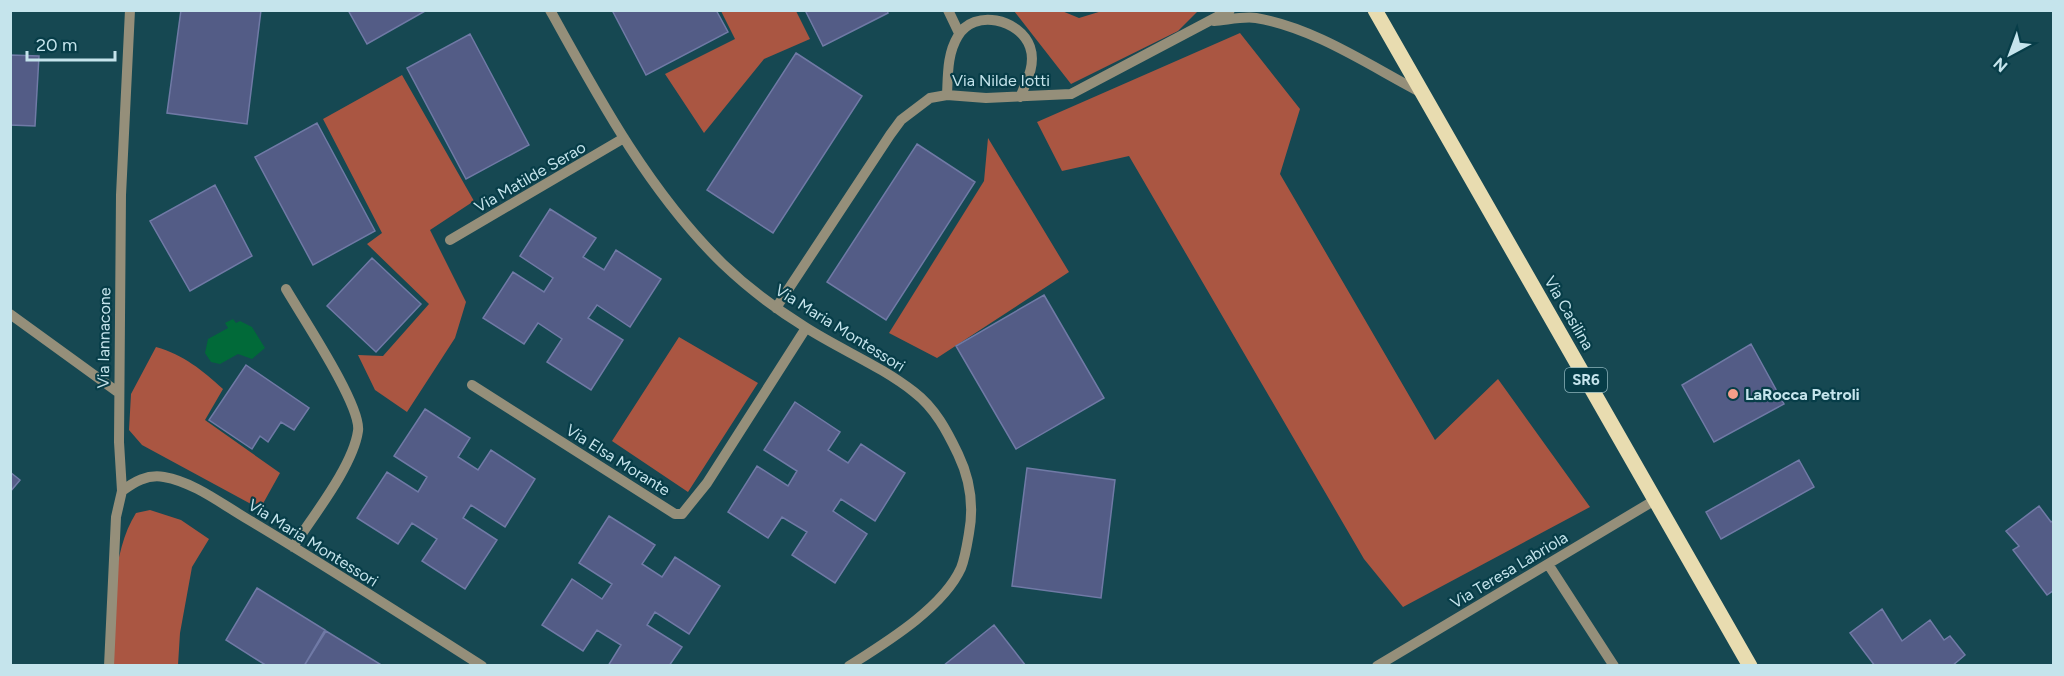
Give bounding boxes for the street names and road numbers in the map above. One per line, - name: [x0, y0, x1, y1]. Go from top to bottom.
- street label: Via Nilde Iotti: [952, 71, 1050, 90]
- street label: Via Matilde Serao: [471, 137, 589, 217]
- street label: Via Casilina: [1540, 273, 1598, 353]
- street label: Via Maria Montessori: [772, 280, 908, 376]
- street label: Via Iannacone: [94, 287, 114, 389]
- road number: SR6: [1565, 368, 1607, 392]
- street label: Via Elsa Morante: [562, 420, 674, 500]
- street label: Via Maria Montessori: [245, 495, 381, 591]
- street label: Via Teresa Labriola: [1447, 528, 1571, 612]

